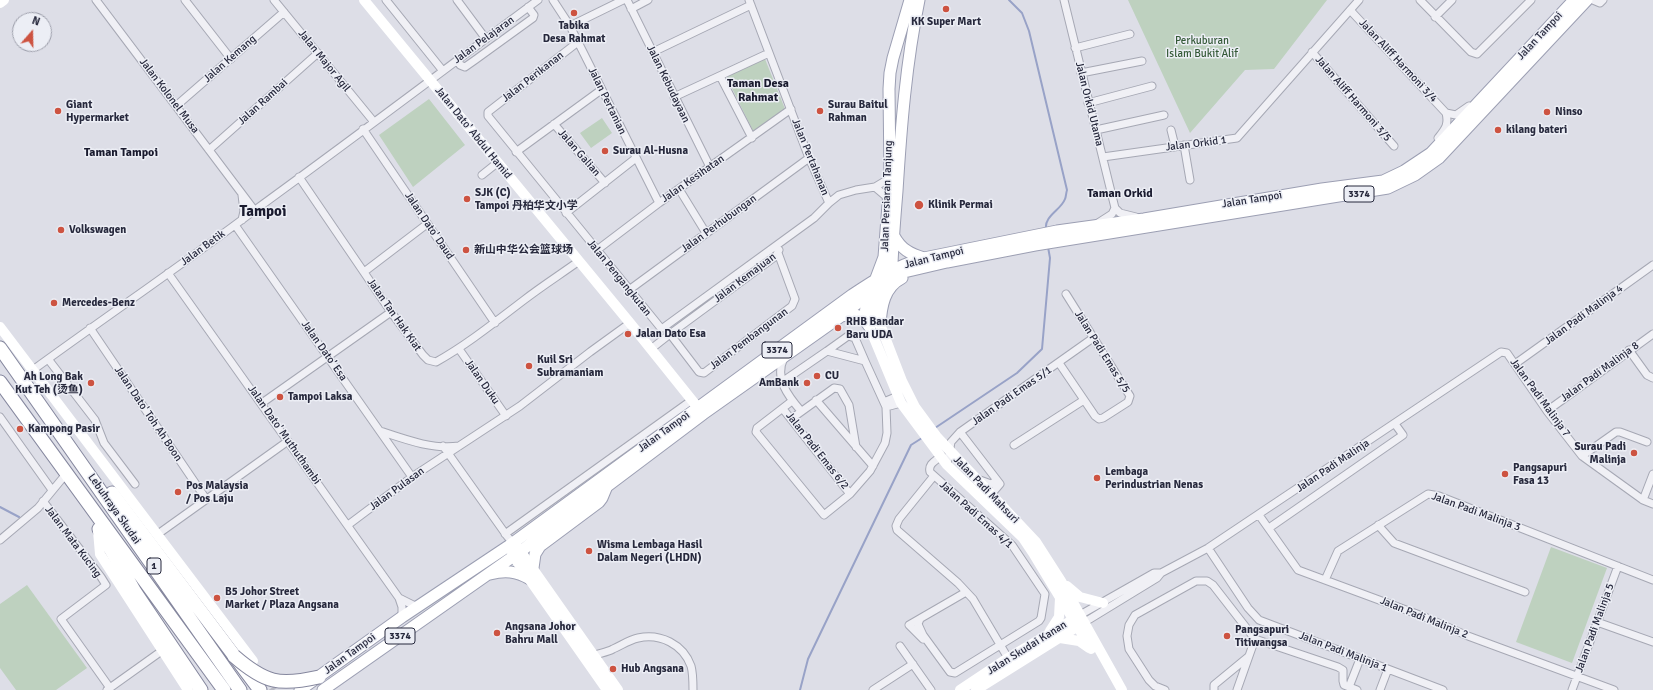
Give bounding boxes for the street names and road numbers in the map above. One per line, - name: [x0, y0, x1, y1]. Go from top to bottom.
- street label: Jalan Tampoi: [1514, 9, 1566, 63]
- street label: Jalan Pelajaran: [451, 14, 517, 66]
- street label: Jalan Aliff Harmoni 3/4: [1356, 17, 1440, 105]
- street label: Jalan Major Agil: [295, 27, 353, 95]
- street label: Jalan Kemang: [201, 33, 259, 85]
- street label: Jalan Kebudayaan: [644, 43, 692, 125]
- street label: Jalan Perikanan: [499, 49, 567, 105]
- street label: Jalan Aliff Harmoni 3/5: [1312, 53, 1394, 145]
- street label: Jalan Kolonel Musa: [136, 56, 202, 136]
- street label: Jalan Orkid Utama: [1072, 60, 1106, 148]
- street label: Jalan Pertanian: [585, 65, 629, 137]
- street label: Jalan Rambai: [235, 76, 291, 128]
- street label: Jalan Dato' Abdul Hamid: [432, 84, 514, 182]
- street label: Jalan Pertahanan: [789, 117, 831, 197]
- street label: Jalan Galian: [555, 127, 603, 179]
- street label: Jalan Orkid 1: [1165, 134, 1227, 154]
- street label: Jalan Persiaran Tanjung: [878, 140, 896, 252]
- street label: Jalan Kesihatan: [659, 152, 727, 206]
- road number: 3374: [1344, 186, 1374, 202]
- street label: Jalan Tampoi: [1221, 189, 1283, 211]
- street label: Jalan Dato' Daud: [402, 190, 456, 262]
- street label: Jalan Perhubungan: [679, 192, 759, 256]
- street label: Jalan Betik: [178, 227, 228, 269]
- street label: Jalan Pengangkutan: [584, 237, 654, 319]
- street label: Jalan Tampoi: [903, 244, 965, 272]
- street label: Jalan Kemajuan: [711, 250, 779, 306]
- street label: Jalan Tan Hak Kiat: [364, 276, 424, 354]
- street label: Jalan Padi Malinja 4: [1542, 282, 1626, 348]
- street label: Jalan Pembangunan: [707, 305, 791, 373]
- street label: Jalan Padi Emas 5/5: [1071, 308, 1133, 396]
- street label: Jalan Dato' Esa: [298, 318, 350, 384]
- street label: Jalan Padi Malinja 8: [1558, 339, 1642, 405]
- road number: 3374: [762, 342, 792, 358]
- street label: Jalan Padi Malinja 7: [1507, 356, 1573, 440]
- street label: Jalan Duku: [462, 357, 502, 407]
- street label: Jalan Padi Emas 5/1: [970, 363, 1054, 429]
- street label: Jalan Dato' Toh Ah Boon: [111, 364, 185, 464]
- street label: Jalan Dato' Muthuthambi: [245, 383, 323, 487]
- street label: Jalan Tampoi: [635, 409, 693, 455]
- street label: Jalan Padi Emas 6/2: [783, 410, 851, 492]
- street label: Jalan Padi Malinja: [1294, 437, 1372, 495]
- street label: Jalan Padi Mahsuri: [950, 454, 1022, 526]
- street label: Jalan Pulasan: [367, 465, 427, 513]
- street label: Lebuhraya Skudai: [85, 471, 143, 547]
- street label: Jalan Padi Emas 4/1: [936, 478, 1016, 552]
- street label: Jalan Padi Malinja 3: [1430, 490, 1522, 534]
- street label: Jalan Mata Kucing: [42, 504, 104, 580]
- road number: 1: [147, 558, 161, 574]
- street label: Jalan Padi Malinja 5: [1573, 582, 1617, 674]
- street label: Jalan Padi Malinja 2: [1378, 594, 1470, 642]
- street label: Jalan Skudai Kanan: [985, 618, 1069, 678]
- road number: 3374: [385, 628, 415, 644]
- street label: Jalan Padi Malinja 1: [1297, 629, 1389, 675]
- street label: Jalan Tampoi: [321, 631, 379, 677]

